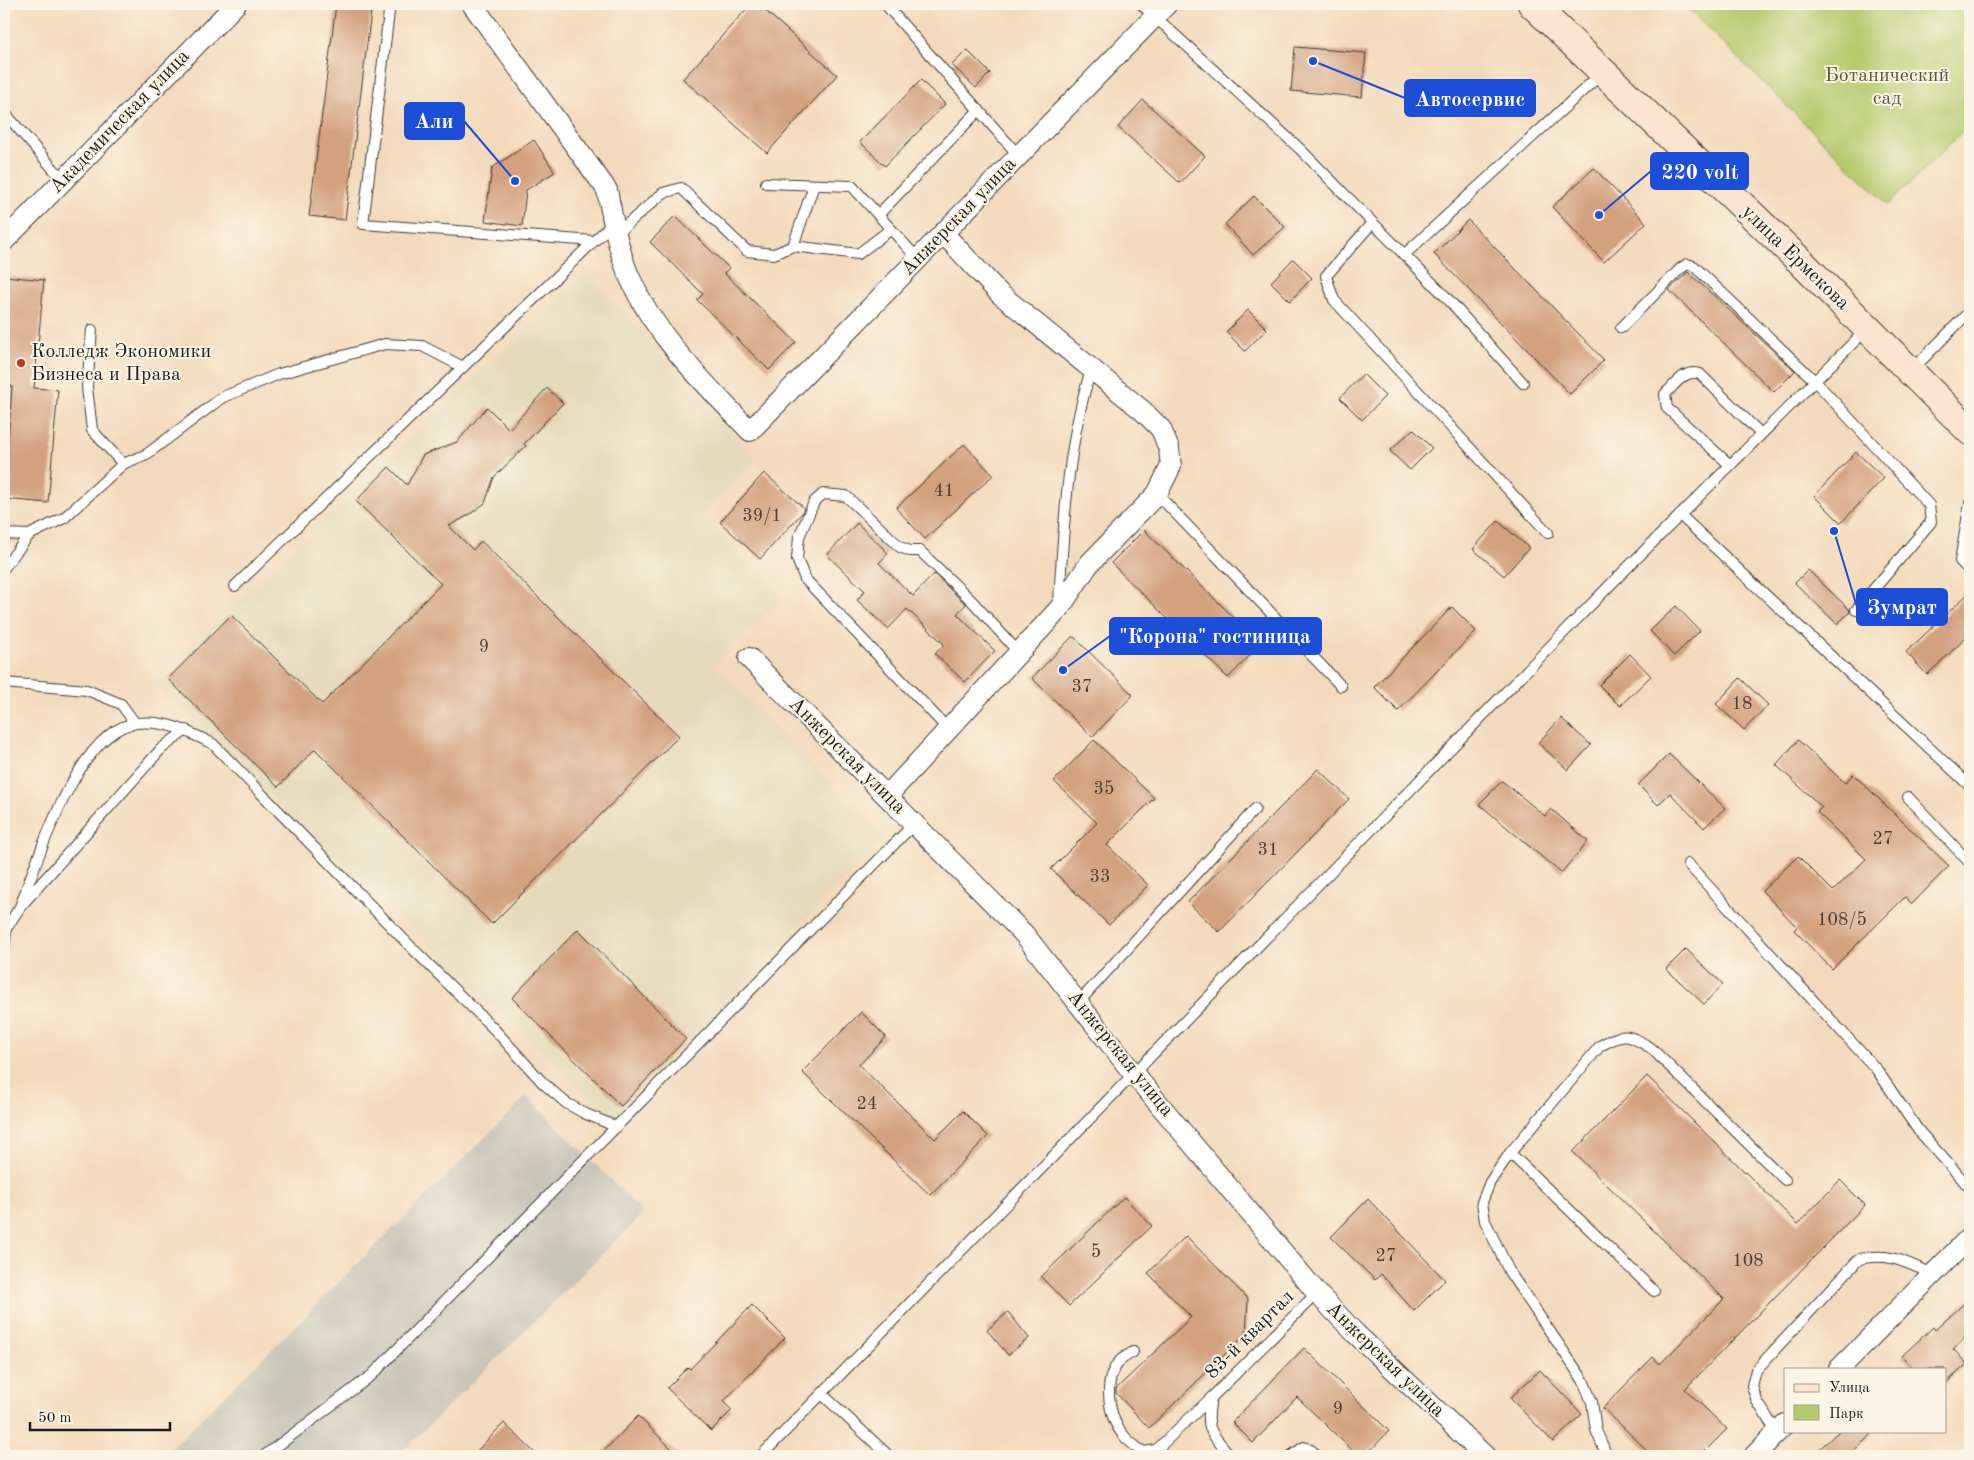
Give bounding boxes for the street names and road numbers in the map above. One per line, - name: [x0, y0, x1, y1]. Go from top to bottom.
- street label: Академическая улица: [46, 46, 194, 198]
- street label: Анжерская улица: [898, 154, 1020, 280]
- street label: улица Ермекова: [1737, 202, 1853, 314]
- street label: Анжерская улица: [785, 694, 909, 818]
- street label: Анжерская улица: [1063, 987, 1177, 1121]
- street label: 83-й квартал: [1202, 1287, 1298, 1383]
- street label: Анжерская улица: [1322, 1299, 1448, 1421]

